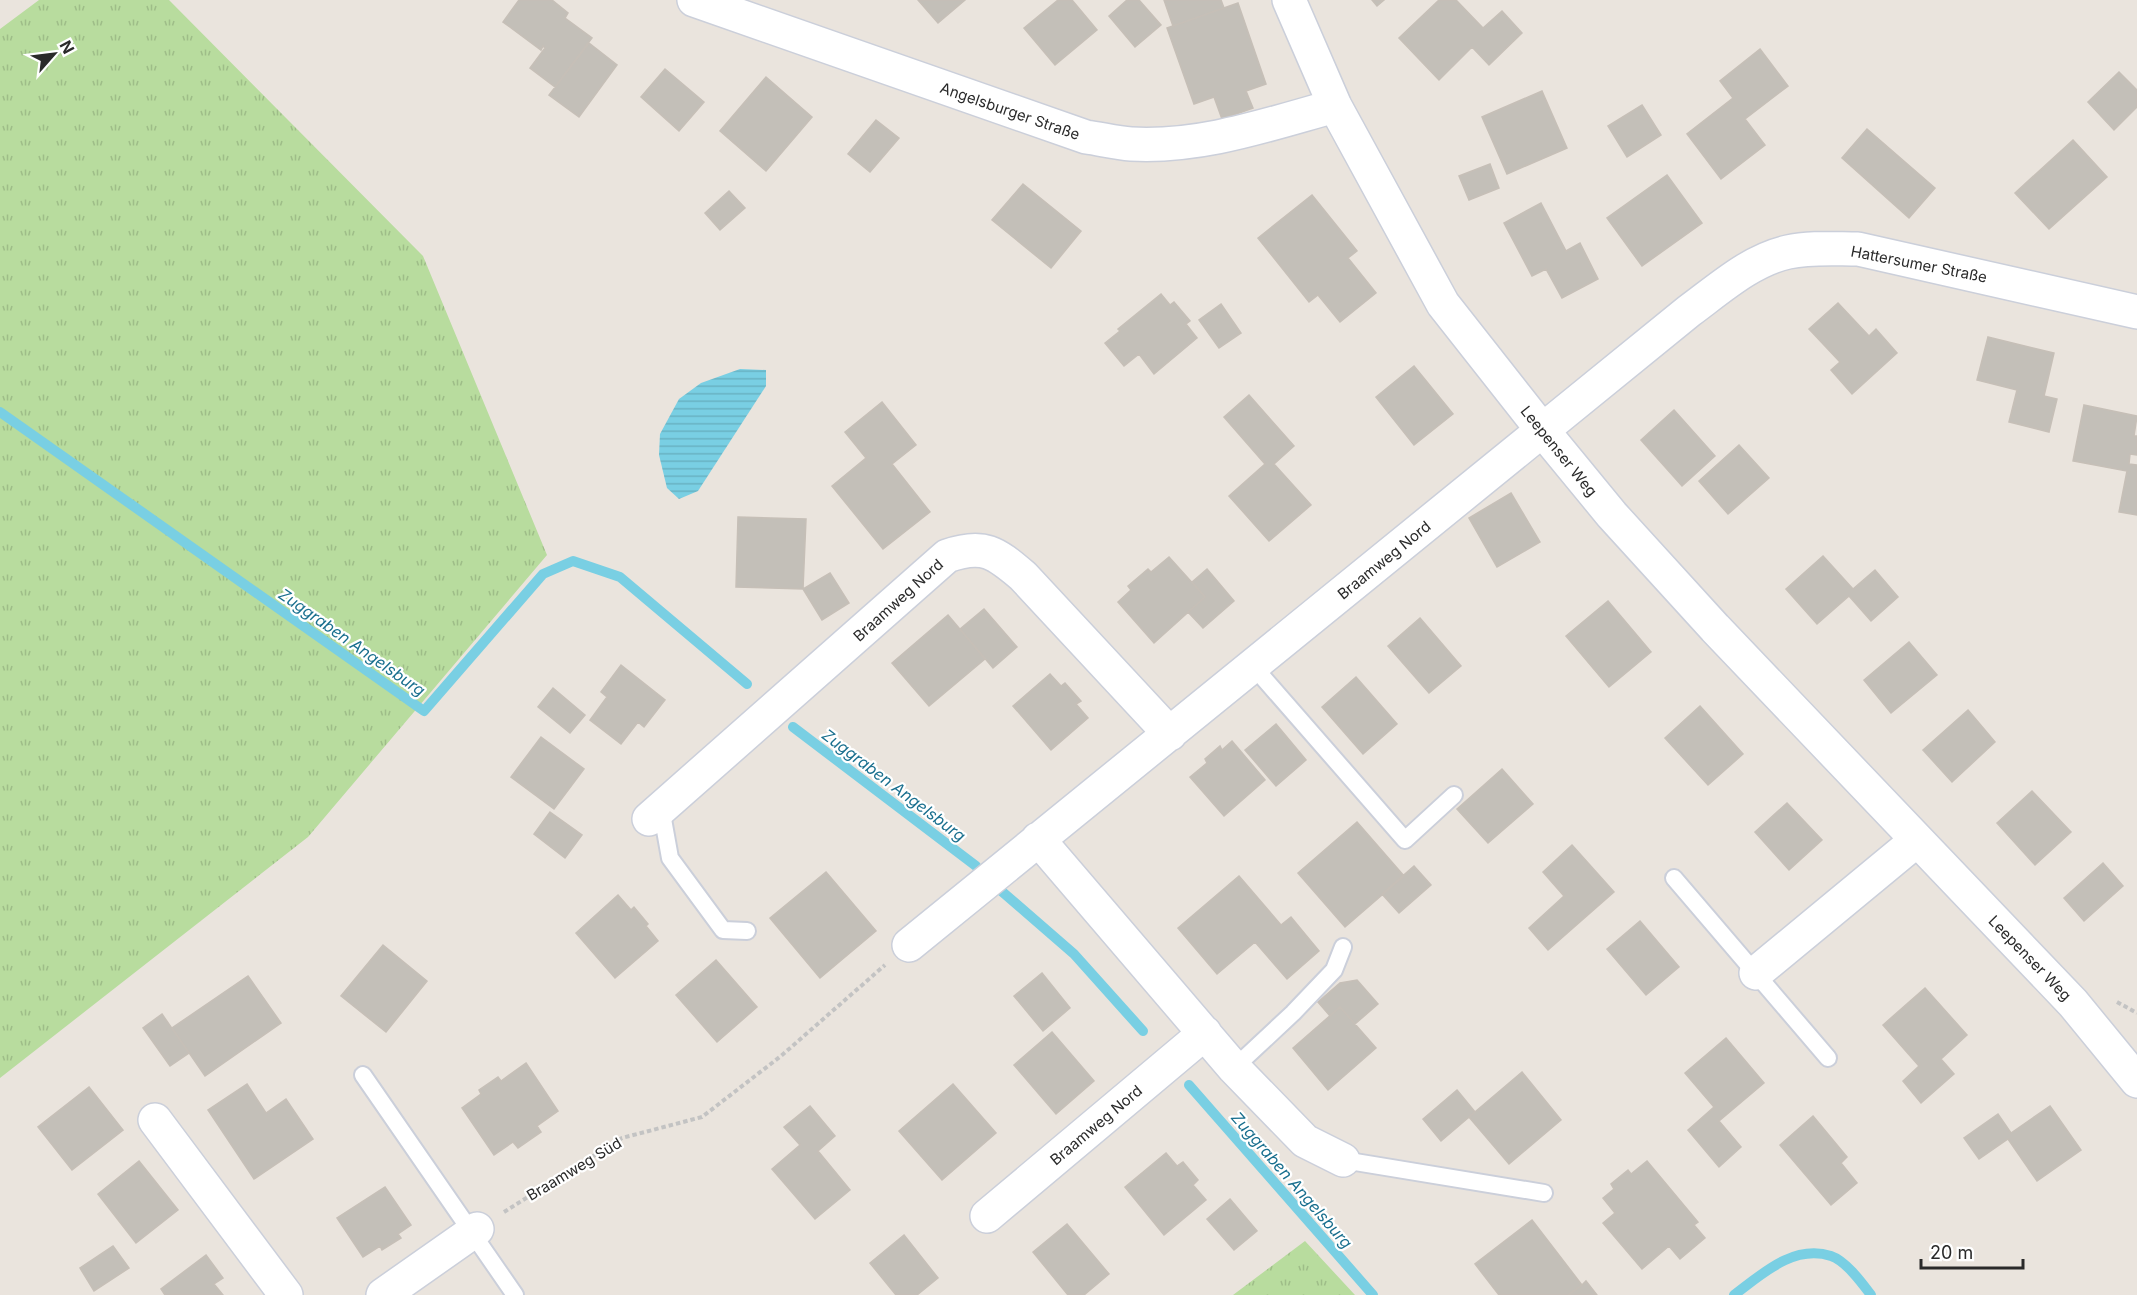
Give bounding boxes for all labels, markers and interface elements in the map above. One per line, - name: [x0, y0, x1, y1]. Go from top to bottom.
- north arrow: [24, 24, 84, 84]
- text: N: [56, 37, 79, 57]
- street label: Angelsburger Straße: [938, 78, 1082, 144]
- street label: Hattersumer Straße: [1849, 241, 1989, 287]
- street label: Leepenser Weg: [1517, 402, 1601, 500]
- street label: Braamweg Nord: [1334, 517, 1434, 603]
- street label: Braamweg Nord: [849, 555, 947, 645]
- water label: Zuggraben Angelsburg: [275, 584, 429, 700]
- water label: Zuggraben Angelsburg: [818, 725, 970, 846]
- street label: Leepenser Weg: [1985, 911, 2075, 1005]
- street label: Braamweg Nord: [1046, 1081, 1146, 1169]
- water label: Zuggraben Angelsburg: [1227, 1108, 1357, 1253]
- street label: Braamweg Süd: [523, 1133, 625, 1205]
- scale bar: [1921, 1232, 2023, 1270]
- text: 20 m: [1930, 1242, 1973, 1263]

